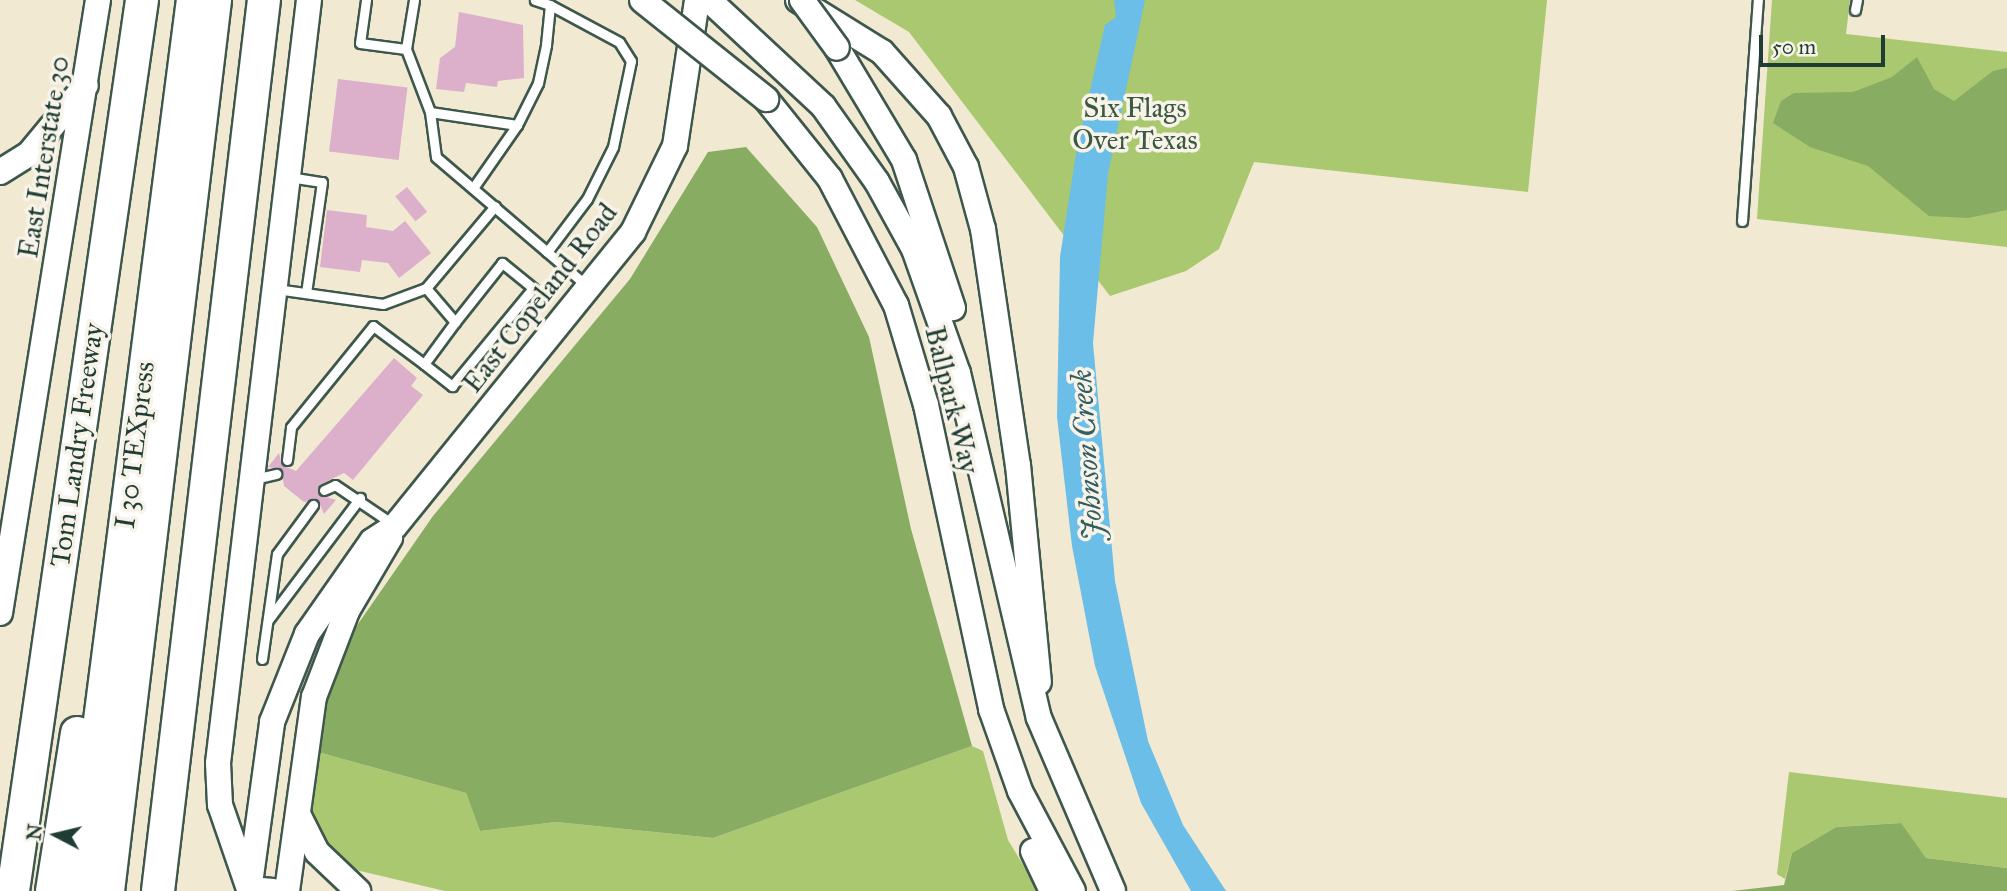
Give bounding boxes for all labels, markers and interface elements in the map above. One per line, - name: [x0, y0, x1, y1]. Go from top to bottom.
- scale bar: [1762, 21, 1888, 65]
- text: 50 m: [1772, 34, 1816, 60]
- street label: East Interstate 30: [11, 54, 77, 260]
- park label: Six Flags Over Texas: [1072, 91, 1198, 157]
- street label: East Copeland Road: [456, 196, 624, 400]
- street label: Tom Landry Freeway: [43, 321, 111, 569]
- street label: Ballpark Way: [917, 323, 987, 477]
- street label: I 30 TEXpress: [108, 359, 162, 531]
- water label: Johnson Creek: [1063, 368, 1111, 542]
- north arrow: [21, 800, 91, 870]
- text: N: [22, 823, 47, 842]

